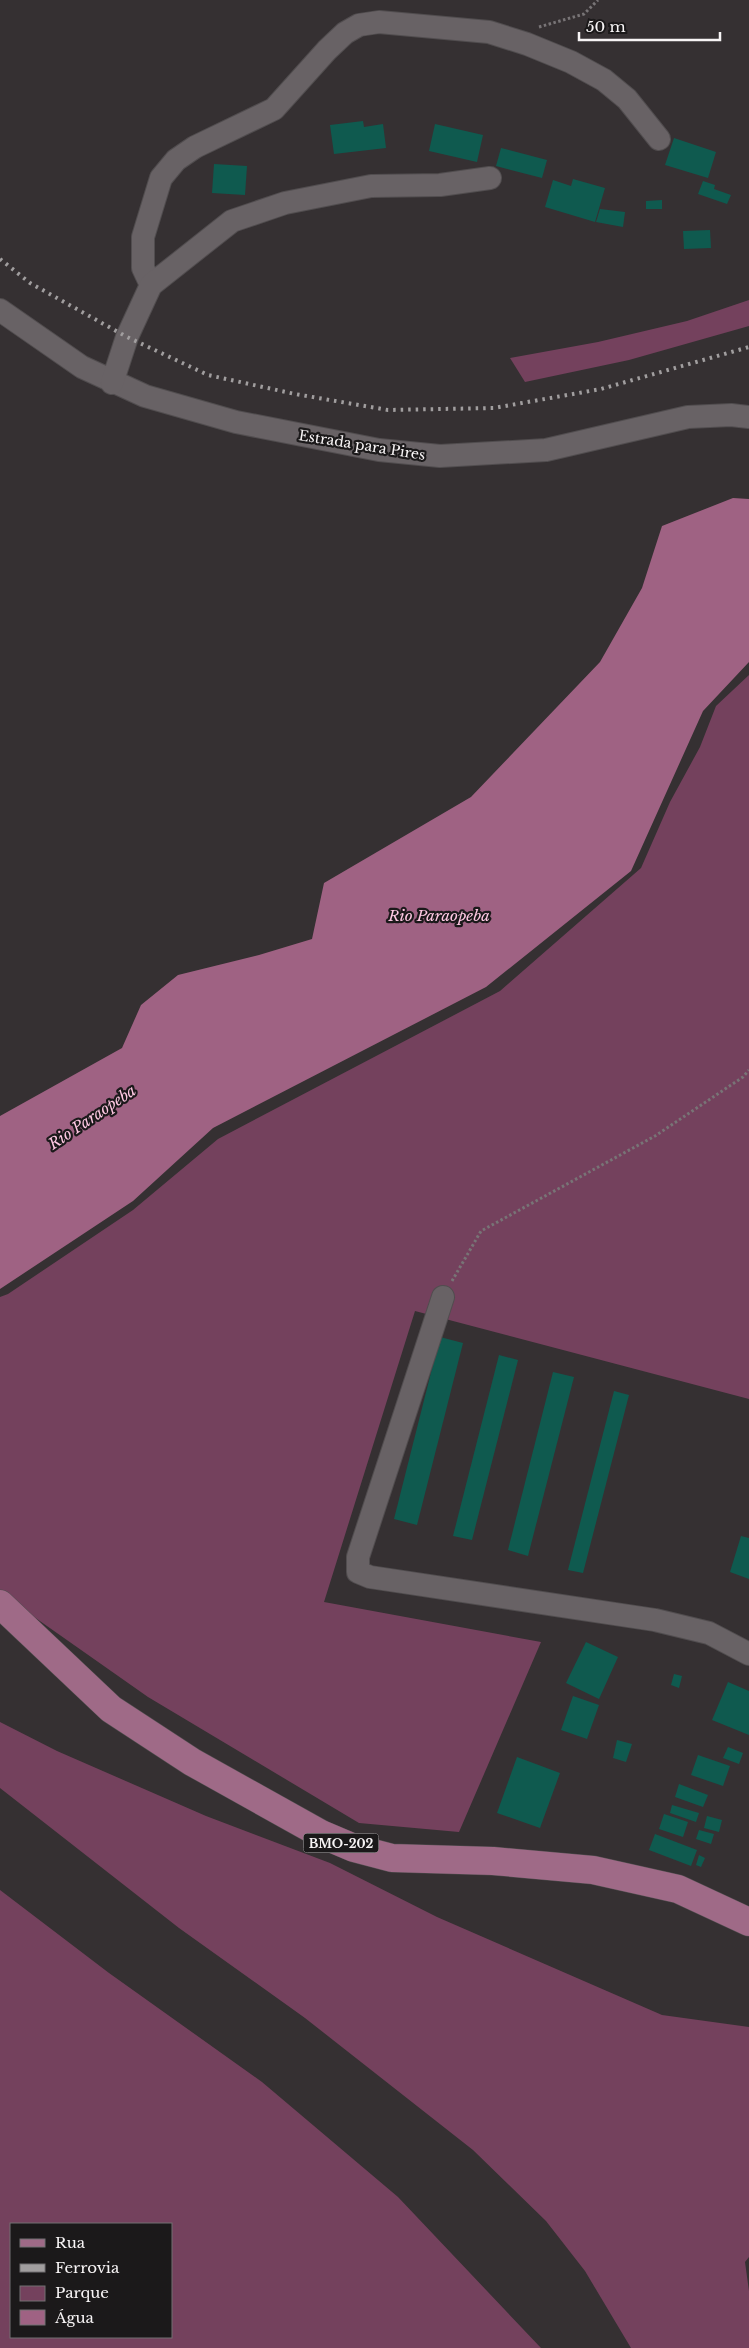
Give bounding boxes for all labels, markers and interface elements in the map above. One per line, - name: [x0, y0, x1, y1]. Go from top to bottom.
- scale bar: [579, 10, 720, 42]
- text: 50 m: [586, 17, 626, 36]
- street label: Estrada para Pires: [297, 426, 427, 464]
- water label: Rio Paraopeba: [387, 906, 490, 925]
- water label: Rio Paraopeba: [44, 1081, 139, 1154]
- road number: BMO-202: [304, 1834, 378, 1852]
- legend: [10, 2223, 172, 2338]
- text: Rua: [55, 2233, 86, 2252]
- text: Ferrovia: [55, 2258, 120, 2277]
- text: Parque: [55, 2283, 109, 2302]
- text: Água: [54, 2308, 95, 2327]

